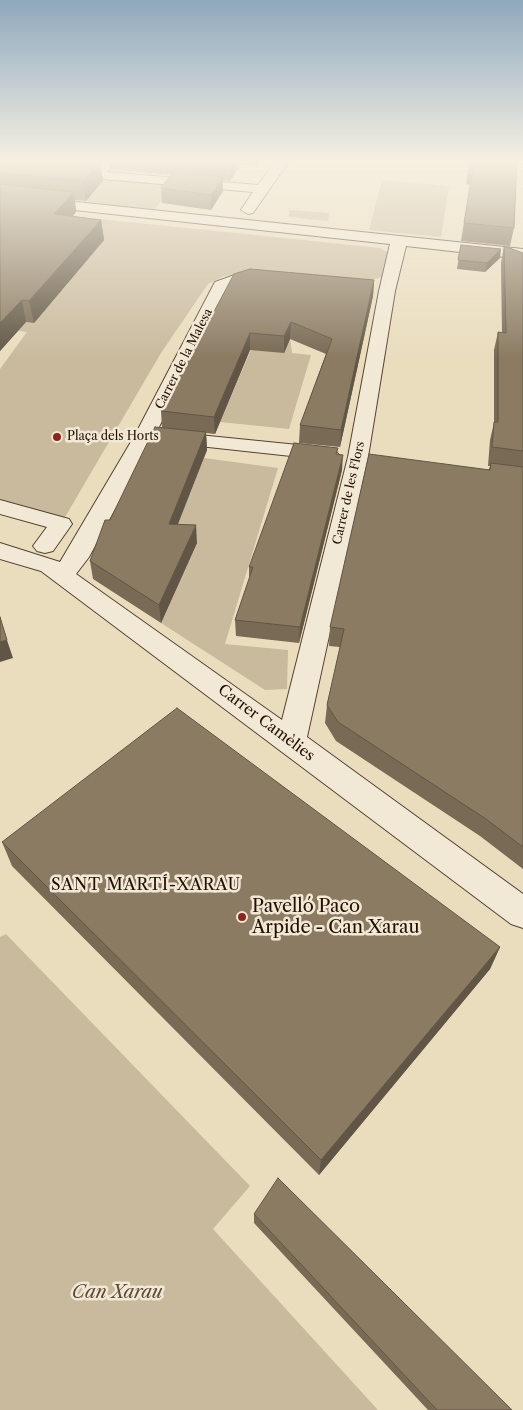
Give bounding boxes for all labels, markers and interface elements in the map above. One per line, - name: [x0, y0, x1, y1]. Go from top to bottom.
- street label: Carrer de la Malesa: [152, 306, 216, 412]
- place label: Plaça dels Horts: [67, 430, 159, 444]
- marker: Plaça dels Horts: [51, 431, 63, 443]
- street label: Carrer de les Flors: [330, 440, 368, 546]
- street label: Carrer Camèlies: [214, 681, 318, 765]
- district label: SANT MARTÍ-XARAU: [49, 875, 243, 895]
- place label: Pavelló Paco Arpide - Can Xarau: [252, 896, 420, 939]
- marker: Pavelló Paco Arpide - Can Xarau: [236, 911, 248, 923]
- park label: Can Xarau: [72, 1282, 162, 1304]

